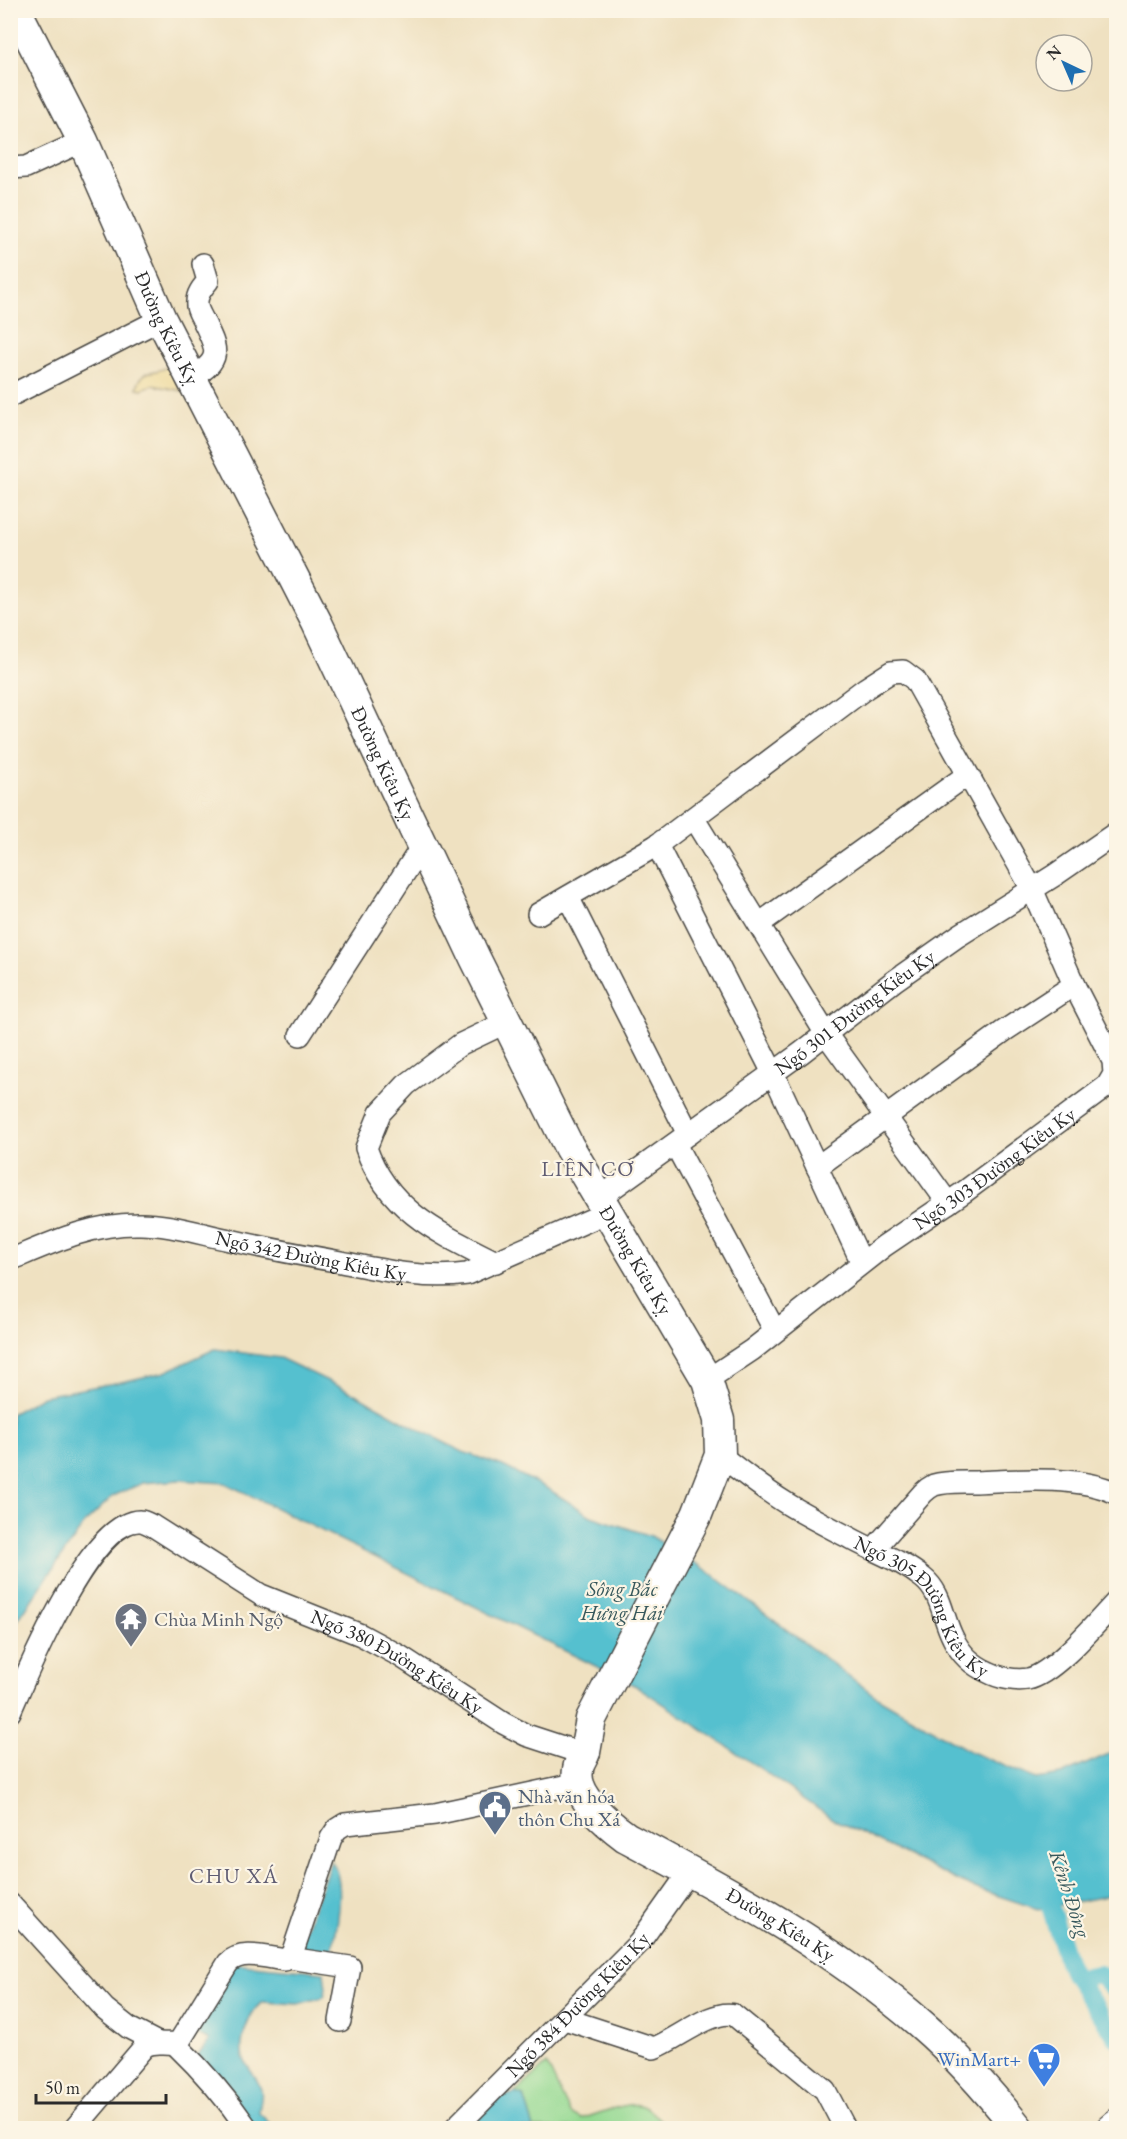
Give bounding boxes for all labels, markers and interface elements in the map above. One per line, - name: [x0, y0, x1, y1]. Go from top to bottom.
- north arrow: [1034, 33, 1094, 93]
- text: N: [1042, 40, 1066, 65]
- street label: Đường Kiêu Kỵ: [129, 267, 206, 389]
- street label: Đường Kiêu Kỵ: [345, 702, 421, 824]
- street label: Ngõ 301 Đường Kiêu Kỵ: [769, 943, 940, 1081]
- street label: Ngõ 303 Đường Kiêu Kỵ: [908, 1101, 1081, 1236]
- district label: LIÊN CƠ: [541, 1155, 635, 1182]
- street label: Đường Kiêu Kỵ: [593, 1200, 679, 1320]
- street label: Ngõ 342 Đường Kiêu Kỵ: [213, 1224, 408, 1287]
- street label: Ngõ 305 Đường Kiêu Kỵ: [850, 1529, 994, 1683]
- water label: Sông Bắc Hưng Hải: [580, 1575, 664, 1626]
- temple icon: Chùa Minh Ngộ: [113, 1601, 149, 1648]
- street label: Ngõ 380 Đường Kiêu Kỵ: [307, 1603, 489, 1720]
- place label: Chùa Minh Ngộ: [154, 1606, 283, 1632]
- place label: Nhà văn hóa thôn Chu Xá: [518, 1783, 620, 1832]
- public building icon: Nhà văn hóa thôn Chu Xá: [477, 1789, 513, 1836]
- water label: Kênh Đông: [1043, 1846, 1098, 1942]
- district label: CHU XÁ: [189, 1862, 279, 1889]
- street label: Đường Kiêu Kỵ: [722, 1881, 840, 1968]
- street label: Ngõ 384 Đường Kiêu Kỵ: [500, 1927, 656, 2083]
- supermarket icon: WinMart+: [1026, 2041, 1062, 2088]
- place label: WinMart+: [937, 2046, 1021, 2072]
- scale bar: [36, 2067, 166, 2105]
- text: 50 m: [45, 2076, 80, 2099]

